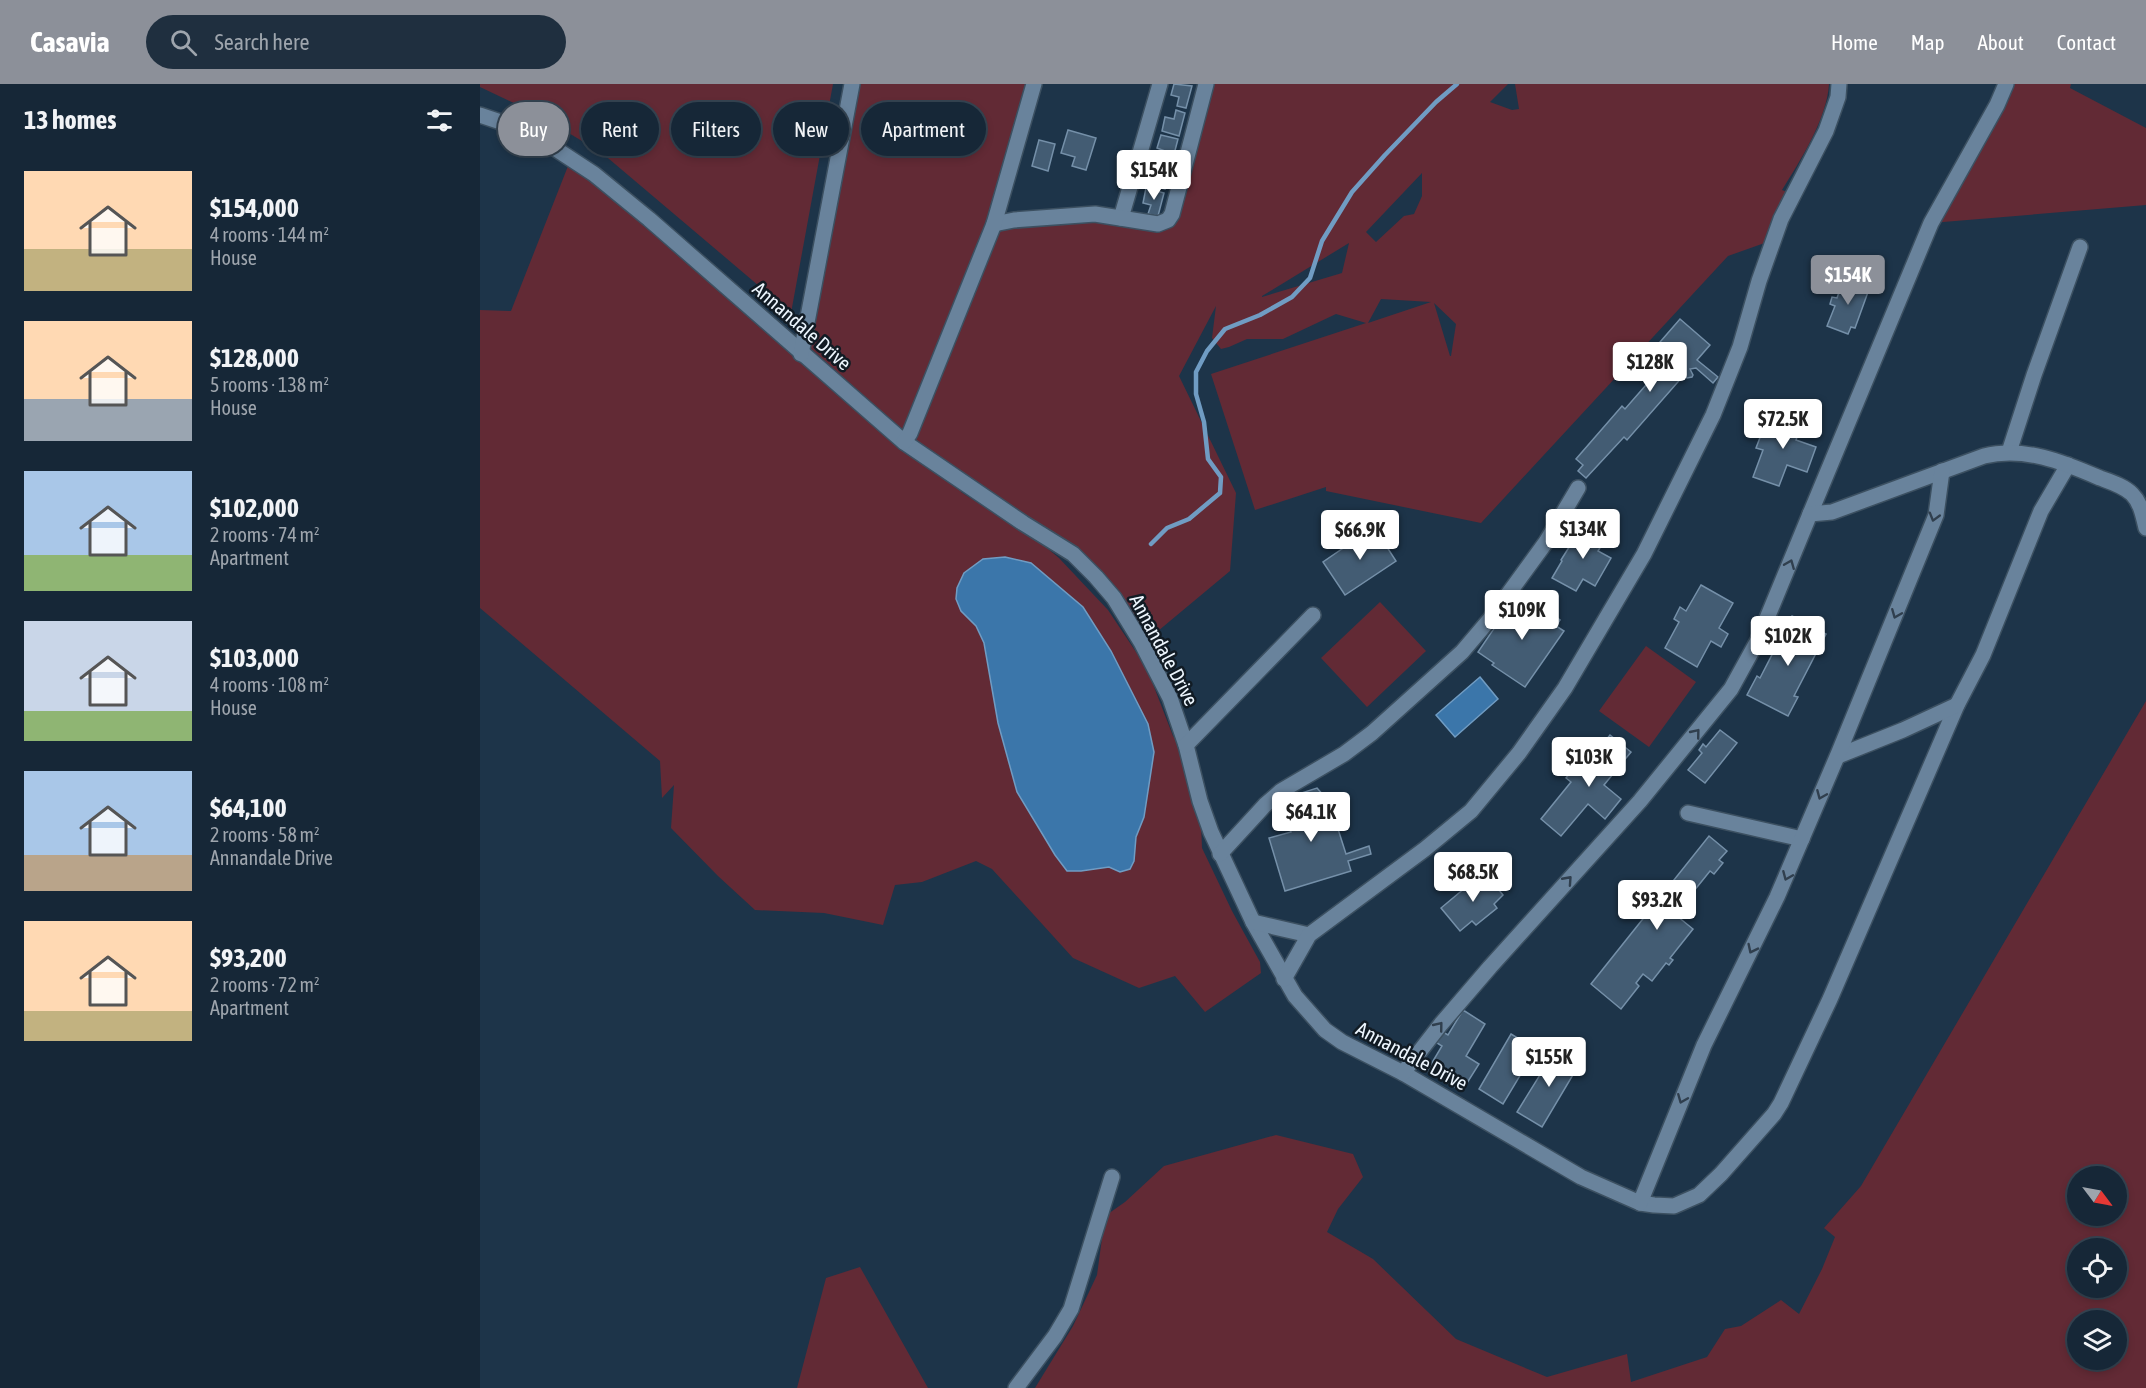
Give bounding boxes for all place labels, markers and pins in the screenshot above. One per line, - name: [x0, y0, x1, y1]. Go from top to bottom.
- pin: $154K: [1112, 150, 1196, 201]
- pin: $154K: [1806, 255, 1890, 306]
- pin: $128K: [1608, 342, 1692, 393]
- pin: $72.5K: [1734, 399, 1832, 450]
- pin: $134K: [1541, 509, 1625, 560]
- pin: $66.9K: [1311, 510, 1409, 561]
- pin: $109K: [1480, 590, 1564, 641]
- pin: $102K: [1746, 616, 1830, 667]
- pin: $103K: [1547, 737, 1631, 788]
- pin: $64.1K: [1262, 792, 1360, 843]
- pin: $68.5K: [1424, 852, 1522, 903]
- pin: $93.2K: [1608, 880, 1706, 931]
- pin: $155K: [1507, 1037, 1591, 1088]

